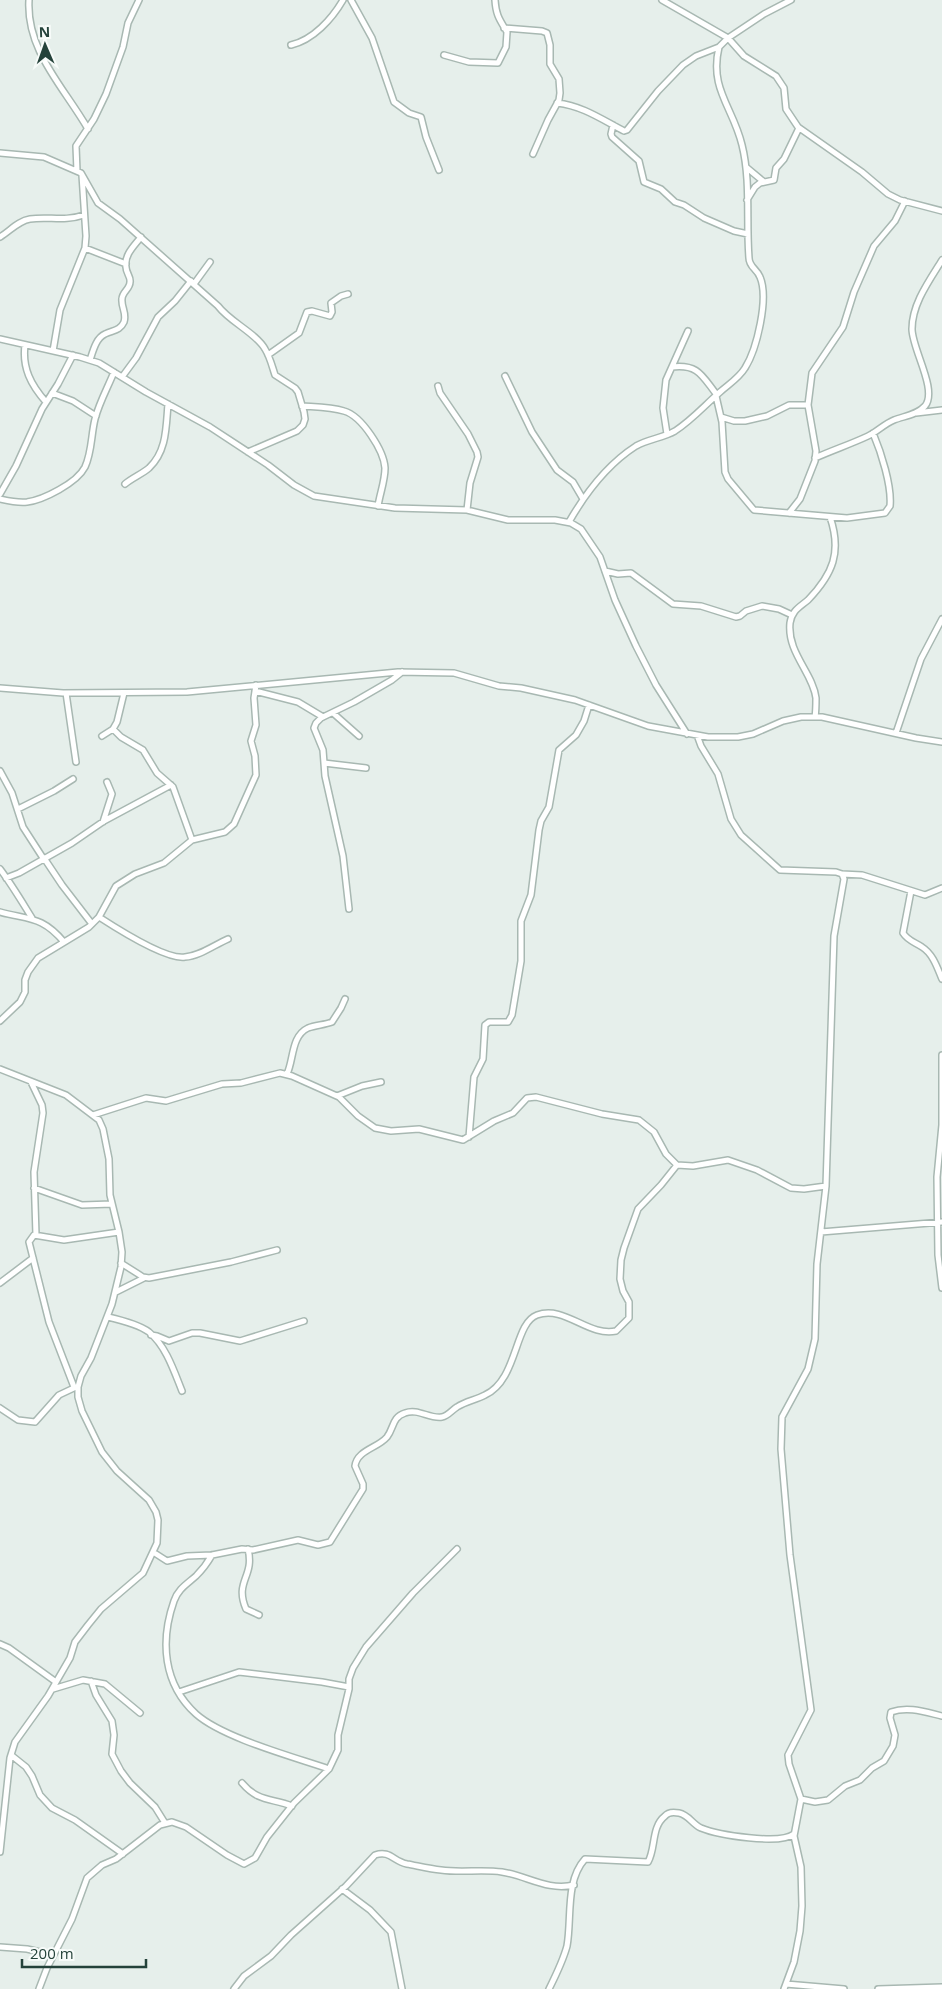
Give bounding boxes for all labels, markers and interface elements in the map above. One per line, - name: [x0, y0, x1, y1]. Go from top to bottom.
- north arrow: [20, 20, 70, 70]
- text: N: [39, 22, 51, 41]
- scale bar: [22, 1936, 146, 1968]
- text: 200 m: [30, 1943, 74, 1963]

